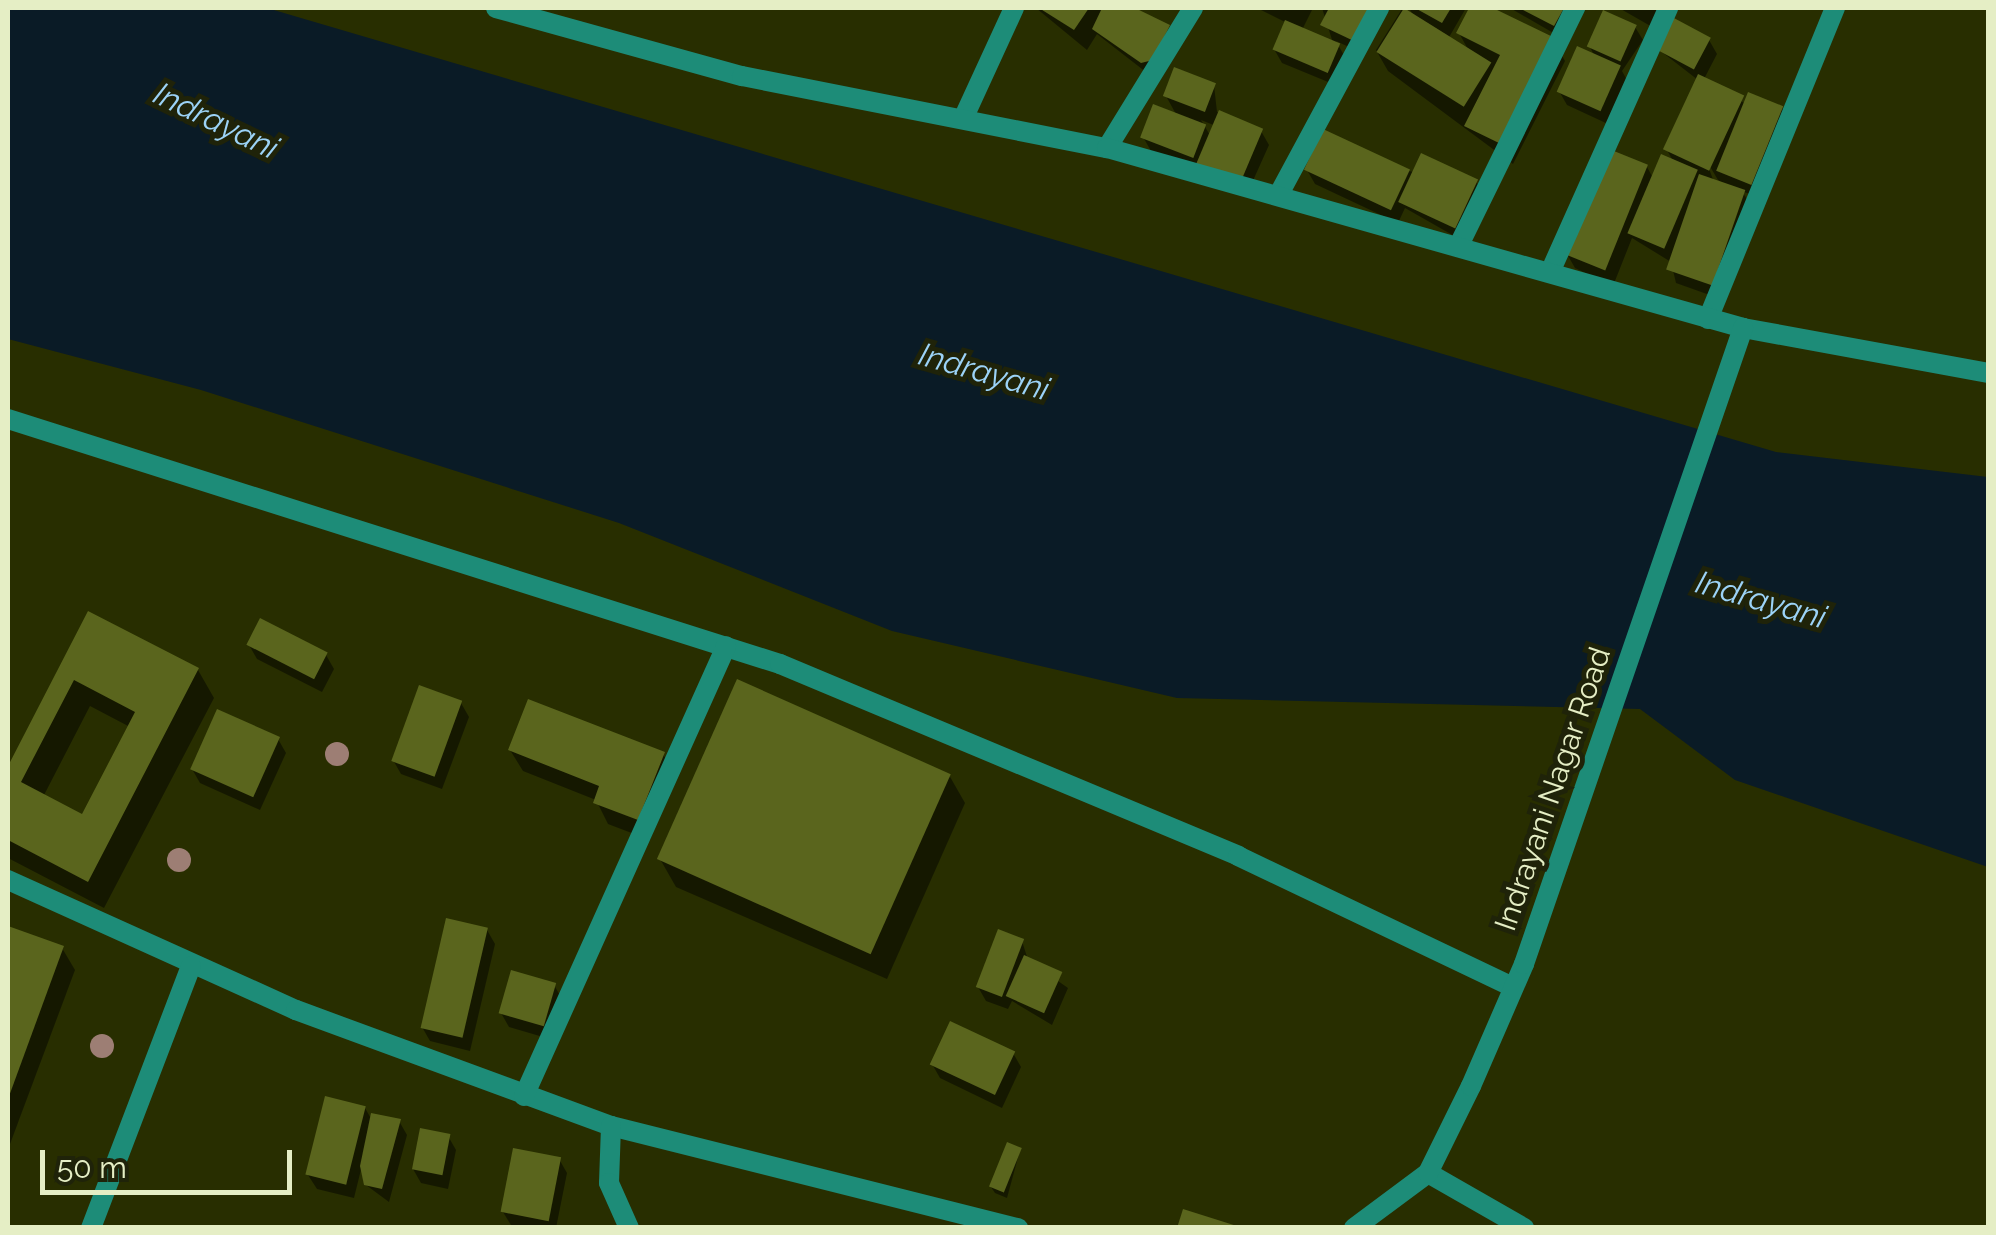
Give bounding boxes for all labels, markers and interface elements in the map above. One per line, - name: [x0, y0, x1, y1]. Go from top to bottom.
- water label: Indrayani: [147, 74, 285, 168]
- water label: Indrayani: [914, 335, 1054, 409]
- water label: Indrayani: [1691, 563, 1831, 637]
- street label: Indrayani Nagar Road: [1487, 642, 1619, 936]
- scale bar: [45, 1130, 298, 1192]
- text: 50 m: [57, 1150, 127, 1185]

